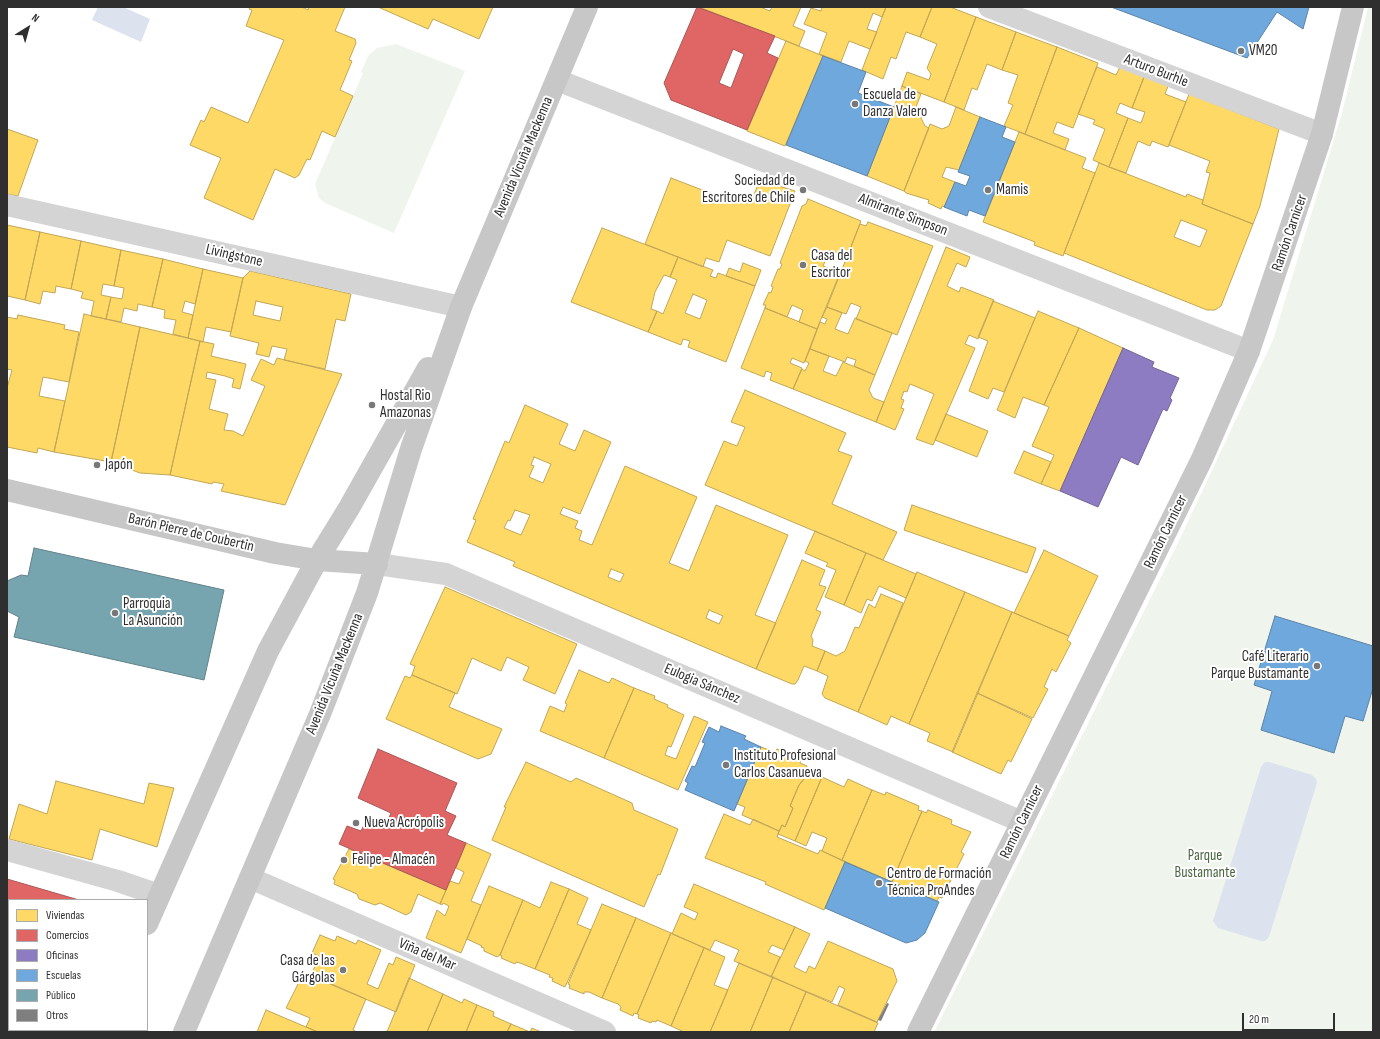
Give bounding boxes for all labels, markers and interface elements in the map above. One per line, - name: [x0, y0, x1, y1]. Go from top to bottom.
- north arrow: [8, 8, 48, 48]
- text: N: [29, 11, 42, 25]
- place label: VM20: [1249, 42, 1278, 60]
- marker: VM20: [1236, 46, 1246, 56]
- street label: Arturo Burhle: [1121, 51, 1191, 91]
- place label: Escuela de Danza Valero: [863, 86, 927, 121]
- street label: Avenida Vicuña Mackenna: [491, 94, 557, 220]
- marker: Escuela de Danza Valero: [850, 99, 860, 109]
- place label: Sociedad de Escritores de Chile: [702, 172, 795, 207]
- place label: Mamis: [996, 181, 1028, 199]
- marker: Sociedad de Escritores de Chile: [798, 185, 808, 195]
- marker: Mamis: [983, 185, 993, 195]
- street label: Almirante Simpson: [856, 190, 950, 240]
- street label: Ramón Carnicer: [1269, 192, 1311, 274]
- street label: Livingstone: [204, 241, 264, 271]
- place label: Casa del Escritor: [811, 247, 852, 282]
- marker: Casa del Escritor: [798, 260, 808, 270]
- place label: Hostal Rio Amazonas: [380, 387, 431, 422]
- marker: Hostal Rio Amazonas: [367, 400, 377, 410]
- place label: Japón: [105, 456, 133, 474]
- marker: Japón: [92, 460, 102, 470]
- street label: Ramón Carnicer: [1140, 492, 1192, 572]
- street label: Barón Pierre de Coubertin: [126, 510, 256, 556]
- place label: Parroquia La Asunción: [123, 595, 183, 630]
- marker: Parroquia La Asunción: [110, 608, 120, 618]
- street label: Avenida Vicuña Mackenna: [303, 611, 367, 737]
- place label: Café Literario Parque Bustamante: [1211, 648, 1309, 683]
- street label: Eulogia Sánchez: [661, 660, 743, 708]
- marker: Café Literario Parque Bustamante: [1312, 661, 1322, 671]
- place label: Instituto Profesional Carlos Casanueva: [734, 747, 836, 782]
- marker: Instituto Profesional Carlos Casanueva: [721, 760, 731, 770]
- street label: Ramón Carnicer: [996, 782, 1048, 862]
- place label: Nueva Acrópolis: [364, 814, 444, 832]
- marker: Nueva Acrópolis: [351, 818, 361, 828]
- park label: Parque Bustamante: [1174, 847, 1236, 882]
- place label: Felipe - Almacén: [352, 851, 435, 869]
- marker: Felipe - Almacén: [339, 855, 349, 865]
- place label: Centro de Formación Técnica ProAndes: [887, 865, 991, 900]
- marker: Centro de Formación Técnica ProAndes: [874, 878, 884, 888]
- legend: [8, 899, 148, 1031]
- text: Viviendas: [46, 908, 84, 923]
- text: Comercios: [46, 928, 89, 943]
- street label: Viña del Mar: [396, 935, 458, 975]
- text: Oficinas: [46, 948, 78, 963]
- place label: Casa de las Gárgolas: [280, 952, 335, 987]
- marker: Casa de las Gárgolas: [338, 965, 348, 975]
- text: Escuelas: [46, 968, 81, 983]
- text: Público: [46, 988, 76, 1003]
- scale bar: [1244, 1005, 1337, 1031]
- text: Otros: [46, 1008, 68, 1023]
- text: 20 m: [1249, 1012, 1269, 1027]

